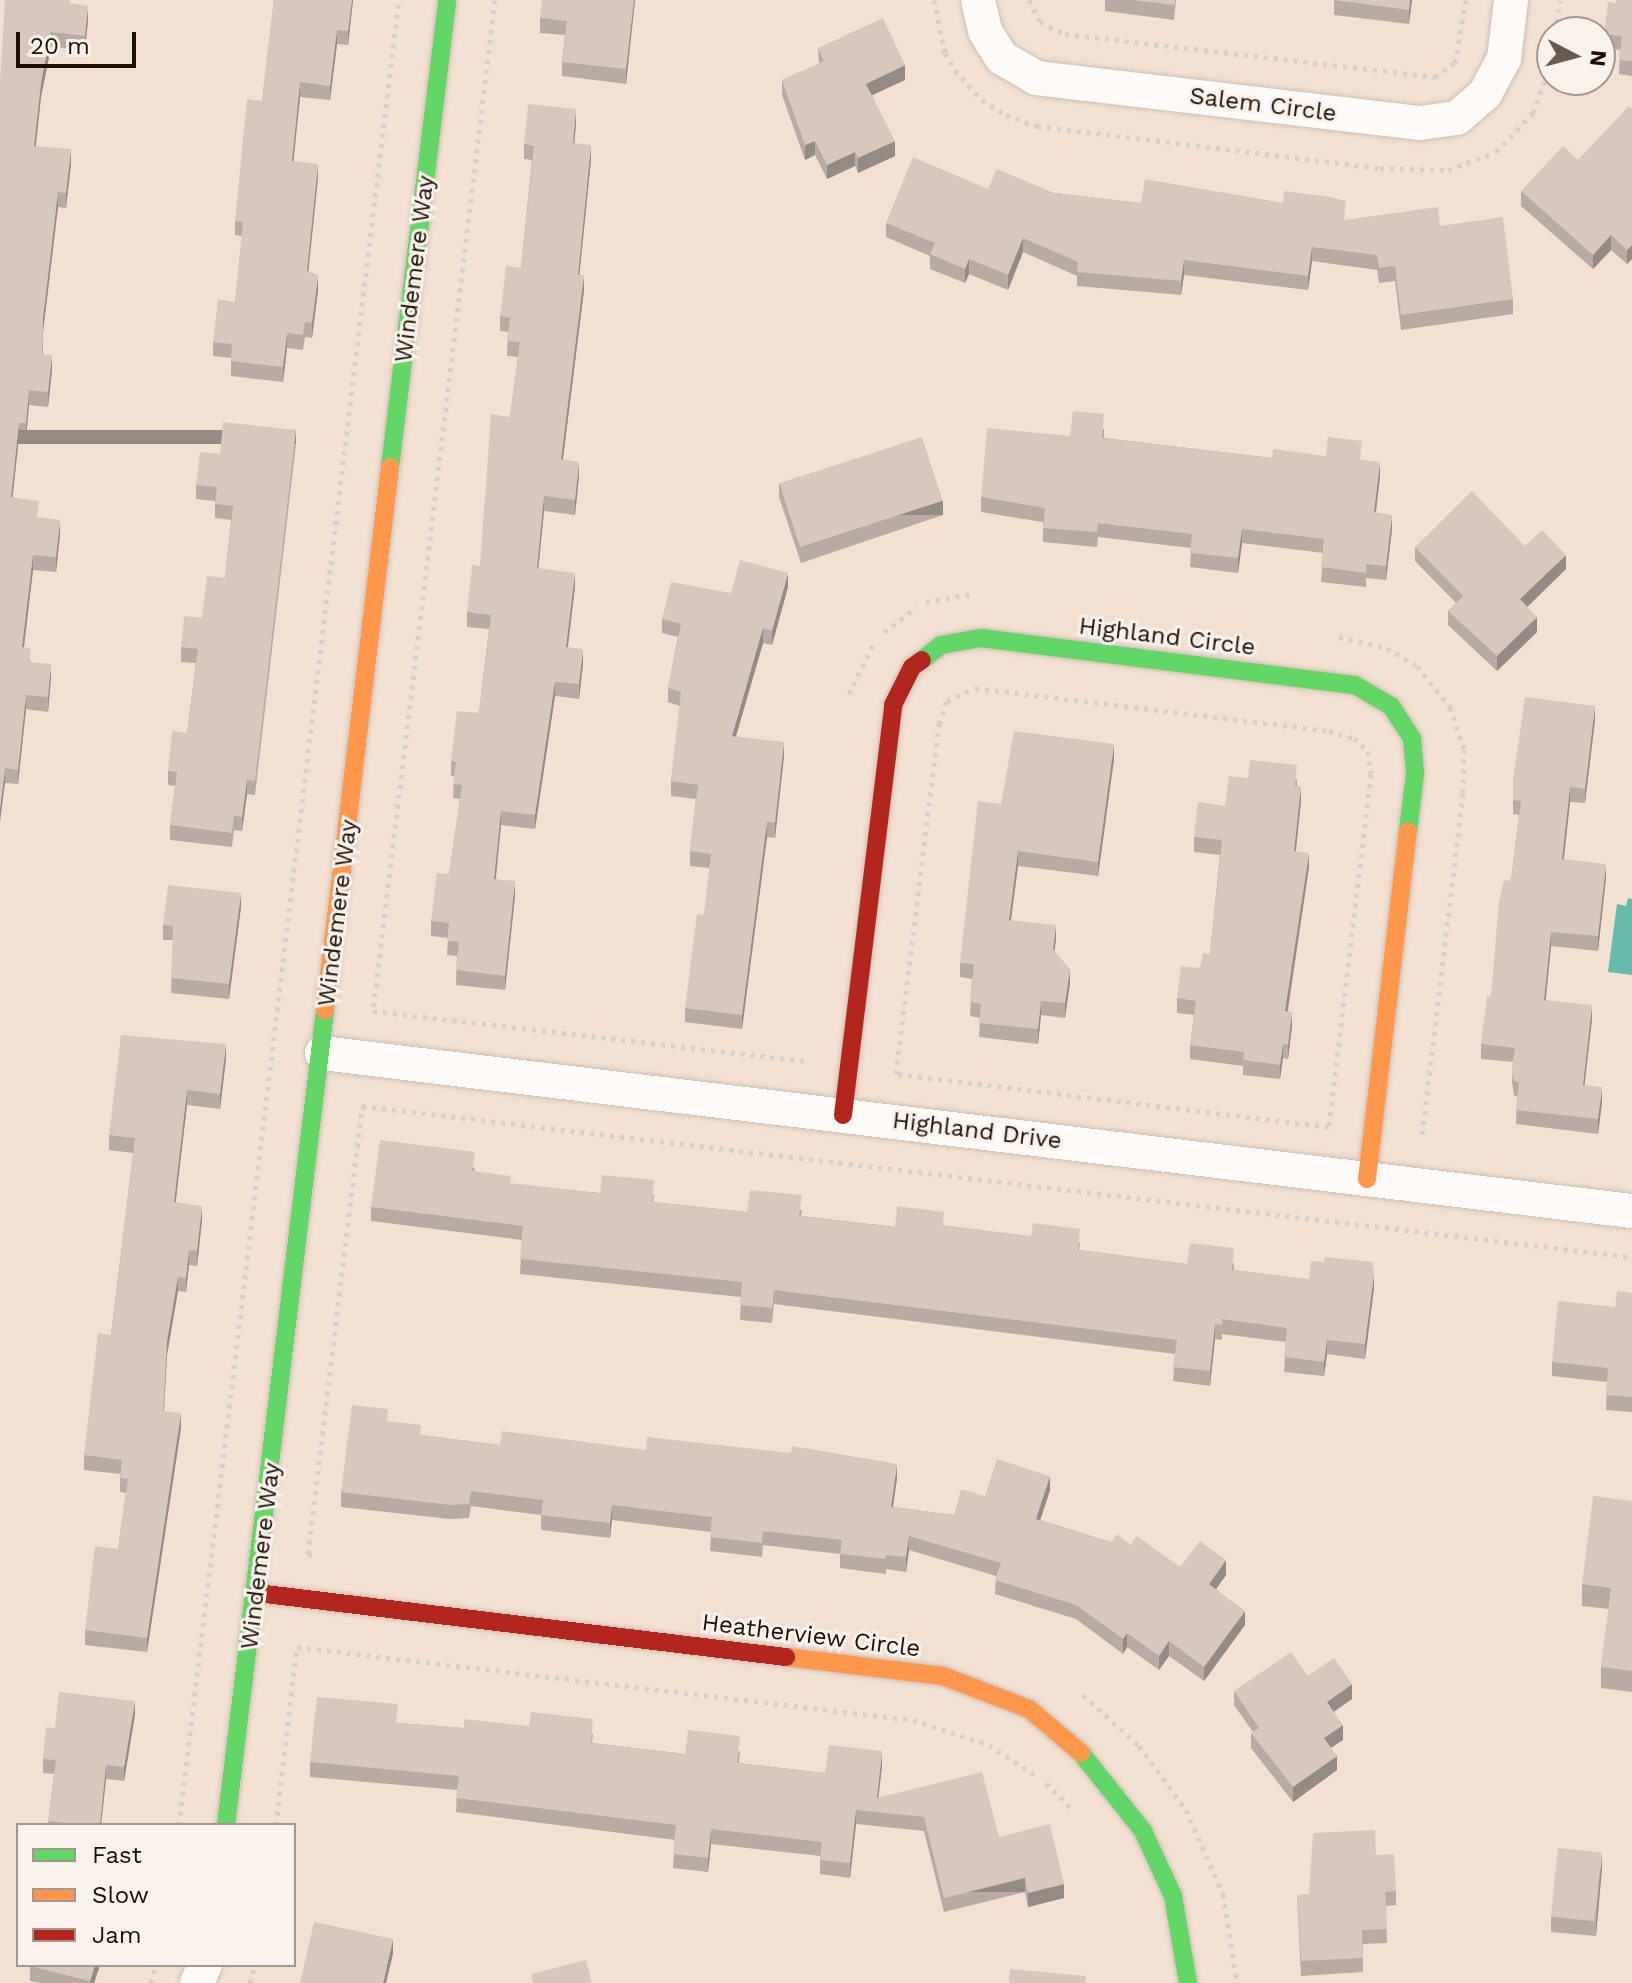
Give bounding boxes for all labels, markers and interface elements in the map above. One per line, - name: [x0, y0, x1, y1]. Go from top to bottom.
- scale bar: [20, 16, 140, 66]
- north arrow: [1536, 16, 1616, 96]
- text: 20 m: [30, 32, 90, 60]
- text: N: [1585, 49, 1612, 68]
- street label: Salem Circle: [1188, 82, 1338, 128]
- street label: Windemere Way: [389, 174, 441, 364]
- street label: Highland Circle: [1077, 612, 1257, 662]
- street label: Windemere Way: [312, 818, 364, 1008]
- street label: Highland Drive: [891, 1106, 1063, 1156]
- street label: Windemere Way: [235, 1461, 287, 1651]
- street label: Heatherview Circle: [700, 1608, 922, 1664]
- legend: [16, 1823, 296, 1967]
- text: Fast: [92, 1841, 142, 1869]
- text: Slow: [92, 1881, 149, 1909]
- text: Jam: [92, 1921, 142, 1949]

